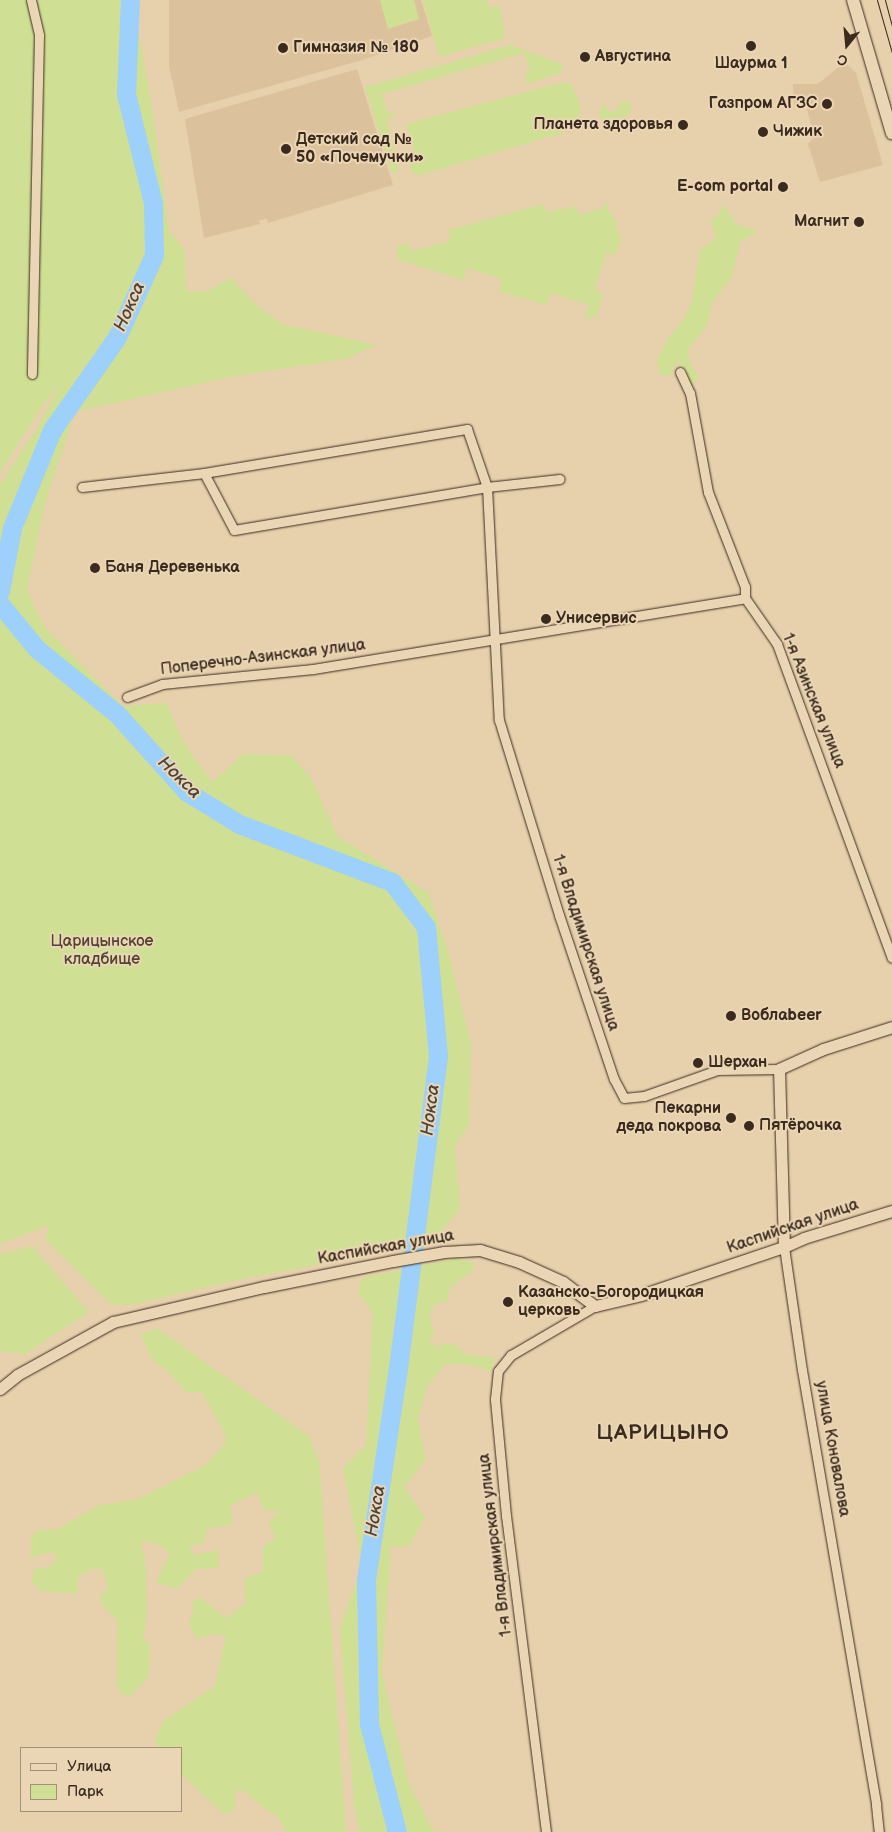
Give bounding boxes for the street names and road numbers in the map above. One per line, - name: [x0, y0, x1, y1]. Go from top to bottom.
- street label: 1-я Азинская улица: [777, 631, 849, 771]
- street label: Поперечно-Азинская улица: [159, 636, 367, 680]
- street label: 1-я Владимирская улица: [547, 852, 623, 1034]
- street label: Каспийская улица: [725, 1195, 861, 1259]
- street label: Каспийская улица: [316, 1227, 456, 1269]
- street label: улица Коновалова: [811, 1379, 853, 1519]
- street label: 1-я Владимирская улица: [475, 1452, 517, 1638]

